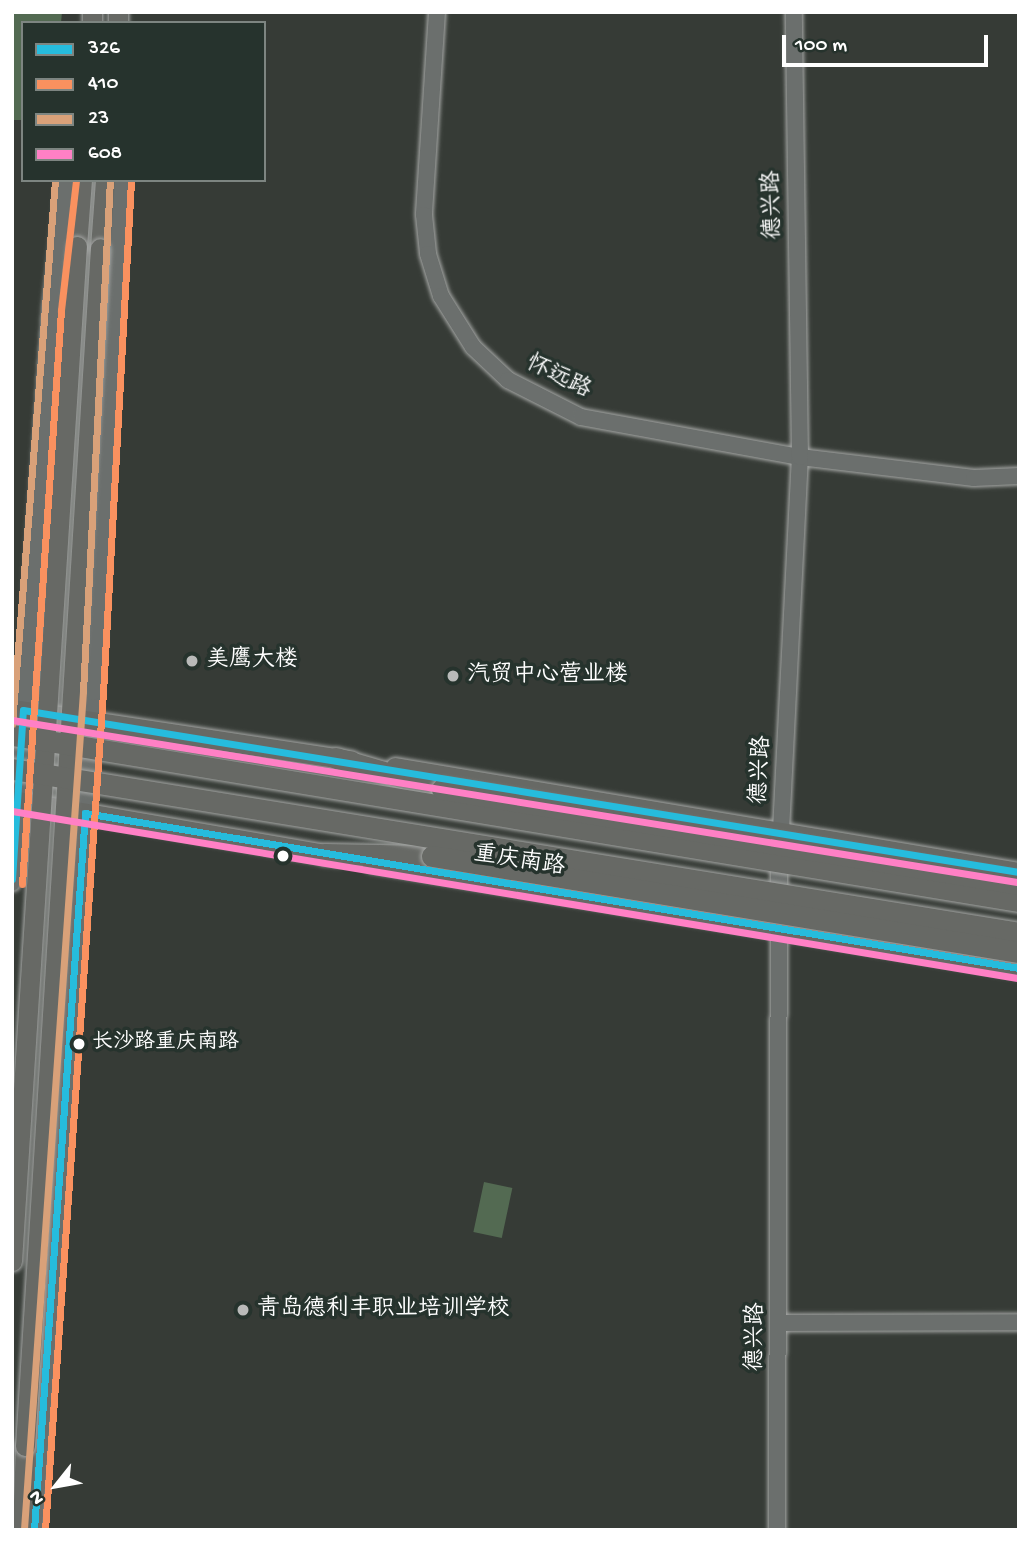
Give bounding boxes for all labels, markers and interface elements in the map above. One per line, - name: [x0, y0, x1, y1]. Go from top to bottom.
- legend: [21, 21, 266, 182]
- scale bar: [786, 21, 992, 65]
- text: 100 m: [795, 34, 847, 59]
- text: 326: [88, 37, 120, 62]
- text: 410: [88, 72, 118, 97]
- text: 23: [88, 107, 109, 132]
- text: 608: [88, 142, 122, 167]
- street label: 德兴路: [760, 170, 788, 240]
- street label: 怀远路: [521, 350, 595, 406]
- place label: 美鹰大楼: [206, 647, 298, 675]
- marker: 美鹰大楼: [184, 653, 200, 669]
- place label: 汽贸中心营业楼: [467, 662, 628, 690]
- marker: 汽贸中心营业楼: [445, 668, 461, 684]
- street label: 德兴路: [746, 735, 778, 805]
- street label: 重庆南路: [471, 841, 567, 883]
- unlabelled marker: [276, 849, 290, 863]
- place label: 长沙路重庆南路: [92, 1031, 239, 1057]
- marker: 长沙路重庆南路: [72, 1037, 86, 1051]
- place label: 青岛德利丰职业培训学校: [257, 1296, 510, 1324]
- marker: 青岛德利丰职业培训学校: [235, 1302, 251, 1318]
- street label: 德兴路: [743, 1302, 771, 1372]
- north arrow: [21, 1451, 91, 1521]
- text: N: [25, 1486, 51, 1508]

